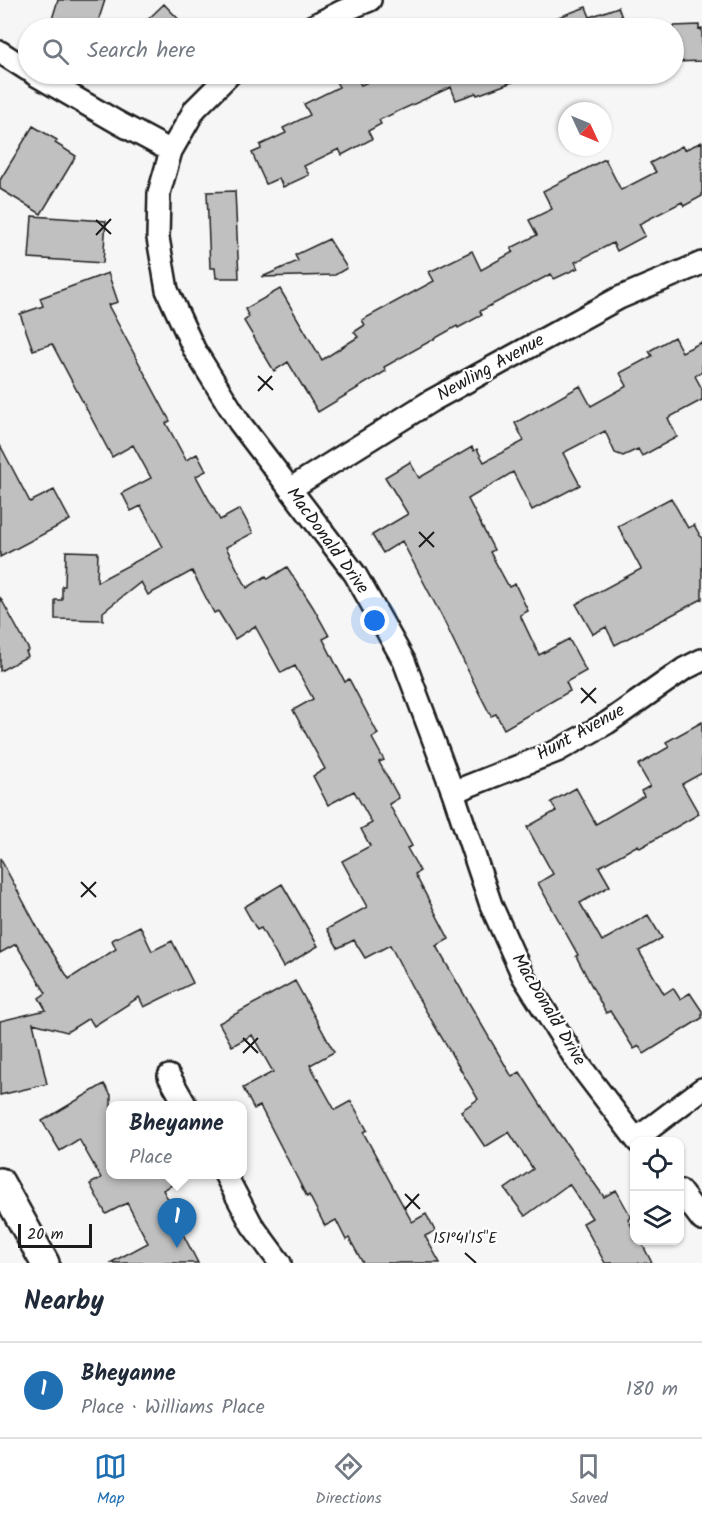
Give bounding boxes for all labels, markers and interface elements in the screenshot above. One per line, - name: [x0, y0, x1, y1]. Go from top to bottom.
- search box: [18, 18, 684, 84]
- text: Search here: [87, 34, 195, 69]
- icon: search: [39, 35, 72, 68]
- north arrow: [558, 102, 612, 156]
- street label: Newling Avenue: [432, 326, 550, 410]
- street label: MacDonald Drive: [278, 481, 376, 601]
- your location: [360, 606, 389, 635]
- street label: Hunt Avenue: [531, 697, 631, 769]
- street label: MacDonald Drive: [503, 948, 593, 1072]
- popup: [106, 1101, 247, 1179]
- text: Bheyanne: [129, 1107, 224, 1142]
- map controls: [630, 1137, 684, 1245]
- button: locate: [630, 1137, 684, 1191]
- text: Place: [129, 1142, 172, 1174]
- button: layers: [630, 1191, 684, 1245]
- pin: 1: [158, 1198, 196, 1248]
- scale bar: [18, 1221, 92, 1248]
- text: 20 m: [27, 1222, 63, 1247]
- text: 151°41'15"E: [433, 1227, 498, 1251]
- text: Nearby: [24, 1281, 104, 1323]
- text: Bheyanne: [81, 1357, 176, 1392]
- text: 1: [40, 1374, 47, 1406]
- text: 180 m: [626, 1374, 678, 1406]
- text: Place · Williams Place: [81, 1392, 265, 1424]
- tab: Map: [94, 1450, 127, 1511]
- tab: Directions: [315, 1450, 382, 1511]
- tab: Saved: [570, 1450, 608, 1511]

